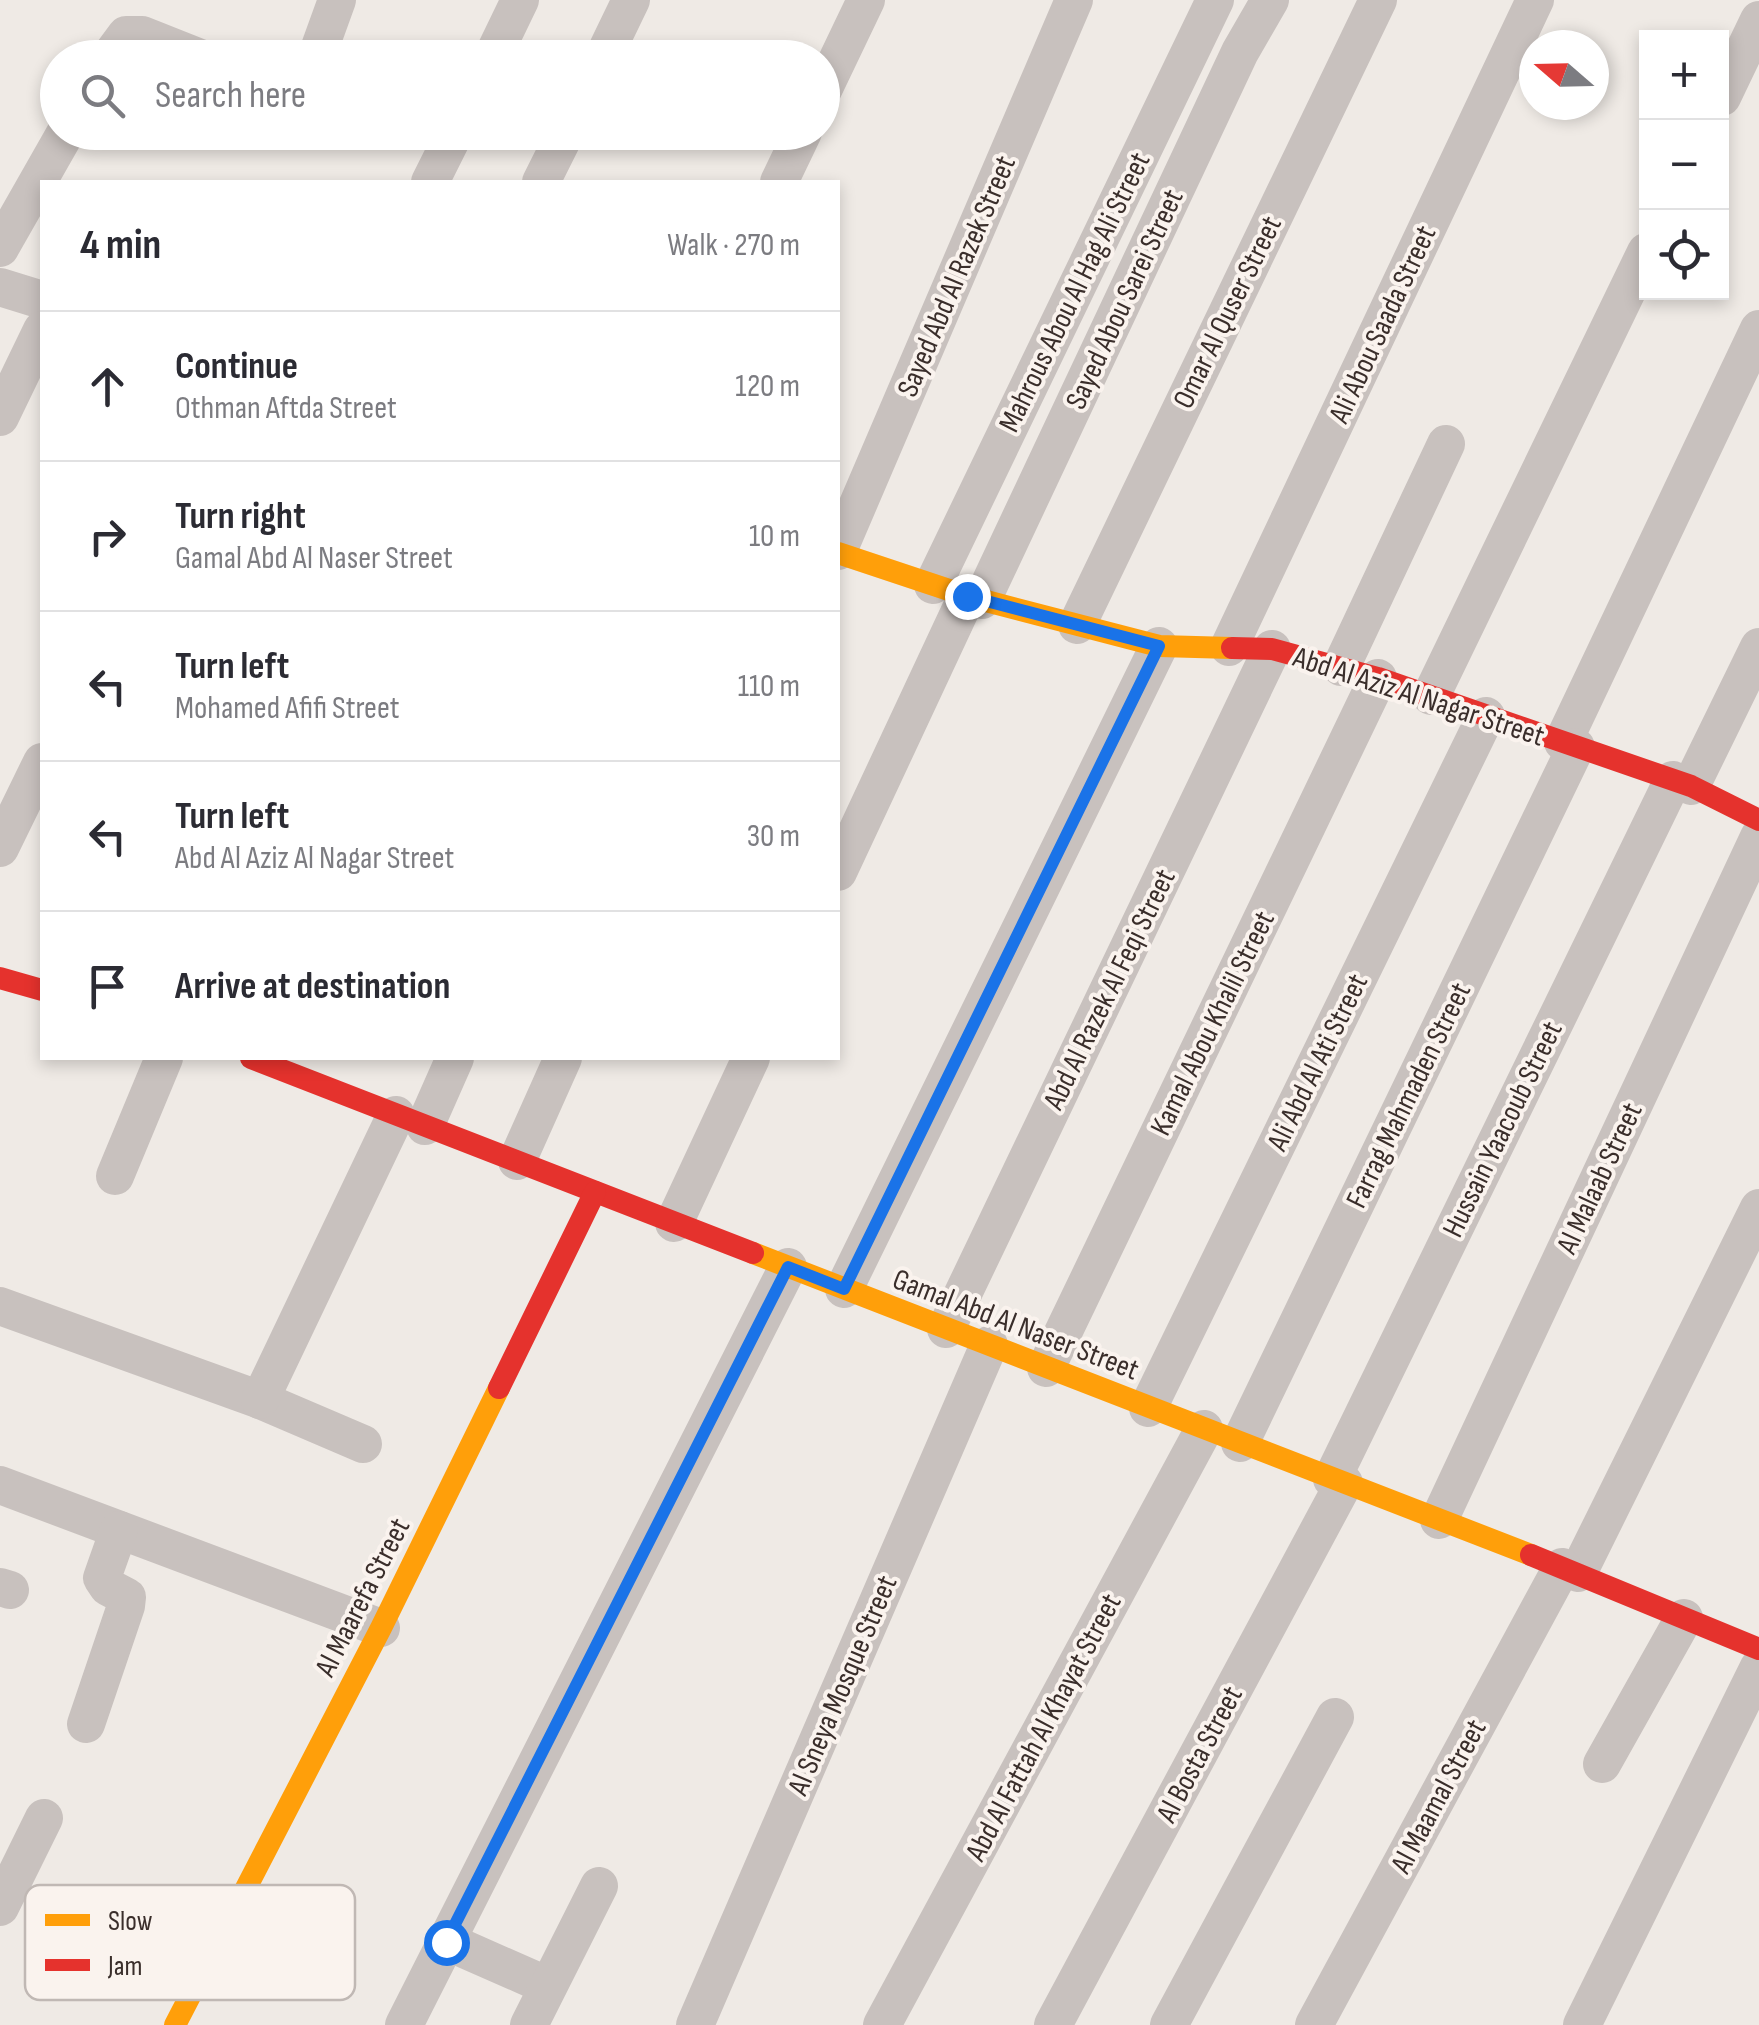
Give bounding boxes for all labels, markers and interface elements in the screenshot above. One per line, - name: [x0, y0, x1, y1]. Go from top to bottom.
- north arrow: [1519, 30, 1609, 120]
- map controls: [1639, 30, 1729, 300]
- button: +: [1639, 30, 1729, 120]
- search box: [40, 40, 840, 150]
- icon: search: [75, 68, 130, 123]
- text: Search here: [155, 73, 306, 118]
- button: −: [1639, 120, 1729, 210]
- street label: Mahrous Abou Al Hag Ali Street: [992, 147, 1158, 438]
- street label: Sayed Abd Al Razek Street: [890, 150, 1024, 402]
- street label: Sayed Abou Sarei Street: [1058, 184, 1192, 415]
- street label: Omar Al Quser Street: [1166, 210, 1290, 414]
- button: locate: [1639, 210, 1729, 300]
- text: 4 min: [80, 220, 161, 271]
- street label: Ali Abou Saada Street: [1321, 220, 1444, 430]
- text: Walk · 270 m: [667, 226, 800, 265]
- text: Continue: [175, 344, 298, 389]
- icon: ahead: [80, 359, 135, 414]
- text: 120 m: [735, 367, 800, 406]
- text: Othman Aftda Street: [175, 389, 397, 428]
- text: Turn right: [175, 494, 306, 539]
- icon: right: [80, 509, 135, 564]
- text: 10 m: [749, 517, 800, 556]
- text: Gamal Abd Al Naser Street: [175, 539, 453, 578]
- route end: [945, 574, 991, 620]
- street label: Abd Al Aziz Al Nagar Street: [1288, 639, 1549, 755]
- text: Turn left: [175, 644, 289, 689]
- icon: left: [80, 659, 135, 714]
- text: 110 m: [738, 667, 800, 706]
- text: Mohamed Afifi Street: [175, 689, 400, 728]
- text: Turn left: [175, 794, 289, 839]
- icon: left: [80, 809, 135, 864]
- text: 30 m: [747, 817, 800, 856]
- text: Abd Al Aziz Al Nagar Street: [175, 839, 454, 878]
- street label: Abd Al Razek Al Feqi Street: [1036, 863, 1184, 1116]
- street label: Kamal Abou Khalil Street: [1143, 905, 1283, 1141]
- icon: arrive: [80, 959, 135, 1014]
- text: Arrive at destination: [175, 964, 450, 1009]
- street label: Ali Abd Al Ati Street: [1259, 968, 1376, 1158]
- street label: Farrag Mahmaden Street: [1339, 977, 1479, 1214]
- street label: Hussain Yaacoub Street: [1435, 1016, 1571, 1243]
- street label: Al Malaab Street: [1549, 1097, 1650, 1260]
- street label: Gamal Abd Al Naser Street: [888, 1261, 1144, 1388]
- street label: Al Maarefa Street: [307, 1512, 418, 1683]
- street label: Al Sneya Mosque Street: [780, 1570, 905, 1801]
- street label: Abd Al Fattah Al Khayat Street: [958, 1588, 1130, 1868]
- street label: Al Bosta Street: [1149, 1680, 1251, 1829]
- street label: Al Maamal Street: [1383, 1713, 1494, 1880]
- legend: [25, 1885, 355, 2000]
- text: Slow: [108, 1905, 153, 1938]
- route start: [424, 1920, 470, 1966]
- text: Jam: [107, 1950, 143, 1983]

